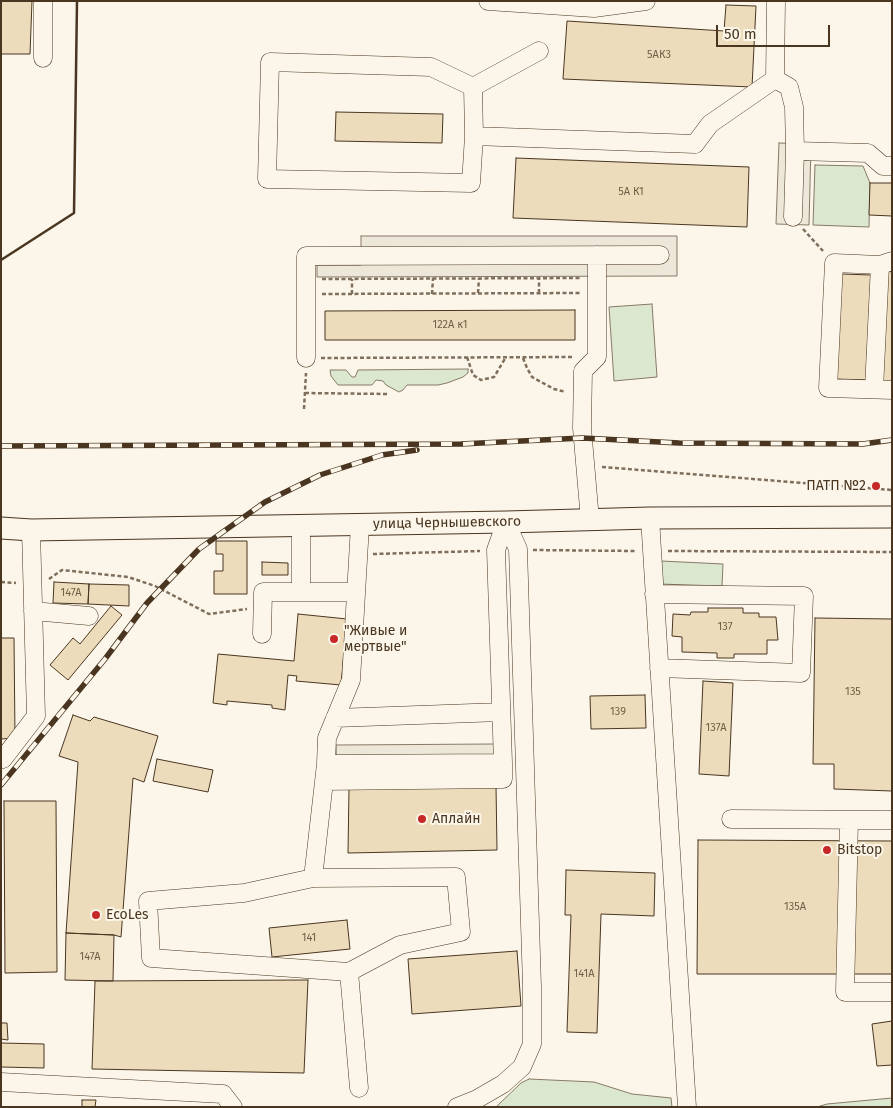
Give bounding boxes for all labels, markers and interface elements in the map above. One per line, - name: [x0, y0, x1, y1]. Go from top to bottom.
- scale bar: [718, 15, 832, 47]
- text: 50 m: [724, 25, 757, 43]
- house number: 5АК3: [647, 48, 671, 62]
- house number: 5А К1: [618, 185, 644, 199]
- house number: 122А к1: [432, 318, 468, 332]
- place label: ПАТП №2: [806, 478, 866, 494]
- marker: ПАТП №2: [870, 480, 882, 492]
- street label: улица Чернышевского: [373, 513, 521, 533]
- house number: 147А: [60, 586, 82, 600]
- house number: 137: [717, 620, 733, 634]
- place label: "Живые и мертвые": [344, 623, 407, 656]
- marker: "Живые и мертвые": [328, 633, 340, 645]
- house number: 135: [845, 685, 861, 699]
- house number: 139: [610, 705, 626, 719]
- house number: 137А: [705, 721, 727, 735]
- place label: Аплайн: [432, 811, 481, 827]
- marker: Аплайн: [416, 813, 428, 825]
- place label: Bitstop: [837, 842, 882, 858]
- marker: Bitstop: [821, 844, 833, 856]
- house number: 135А: [784, 900, 806, 914]
- place label: EcoLes: [106, 907, 149, 923]
- marker: EcoLes: [90, 909, 102, 921]
- house number: 141: [302, 931, 316, 945]
- house number: 147А: [79, 950, 101, 964]
- house number: 141А: [573, 967, 595, 981]

